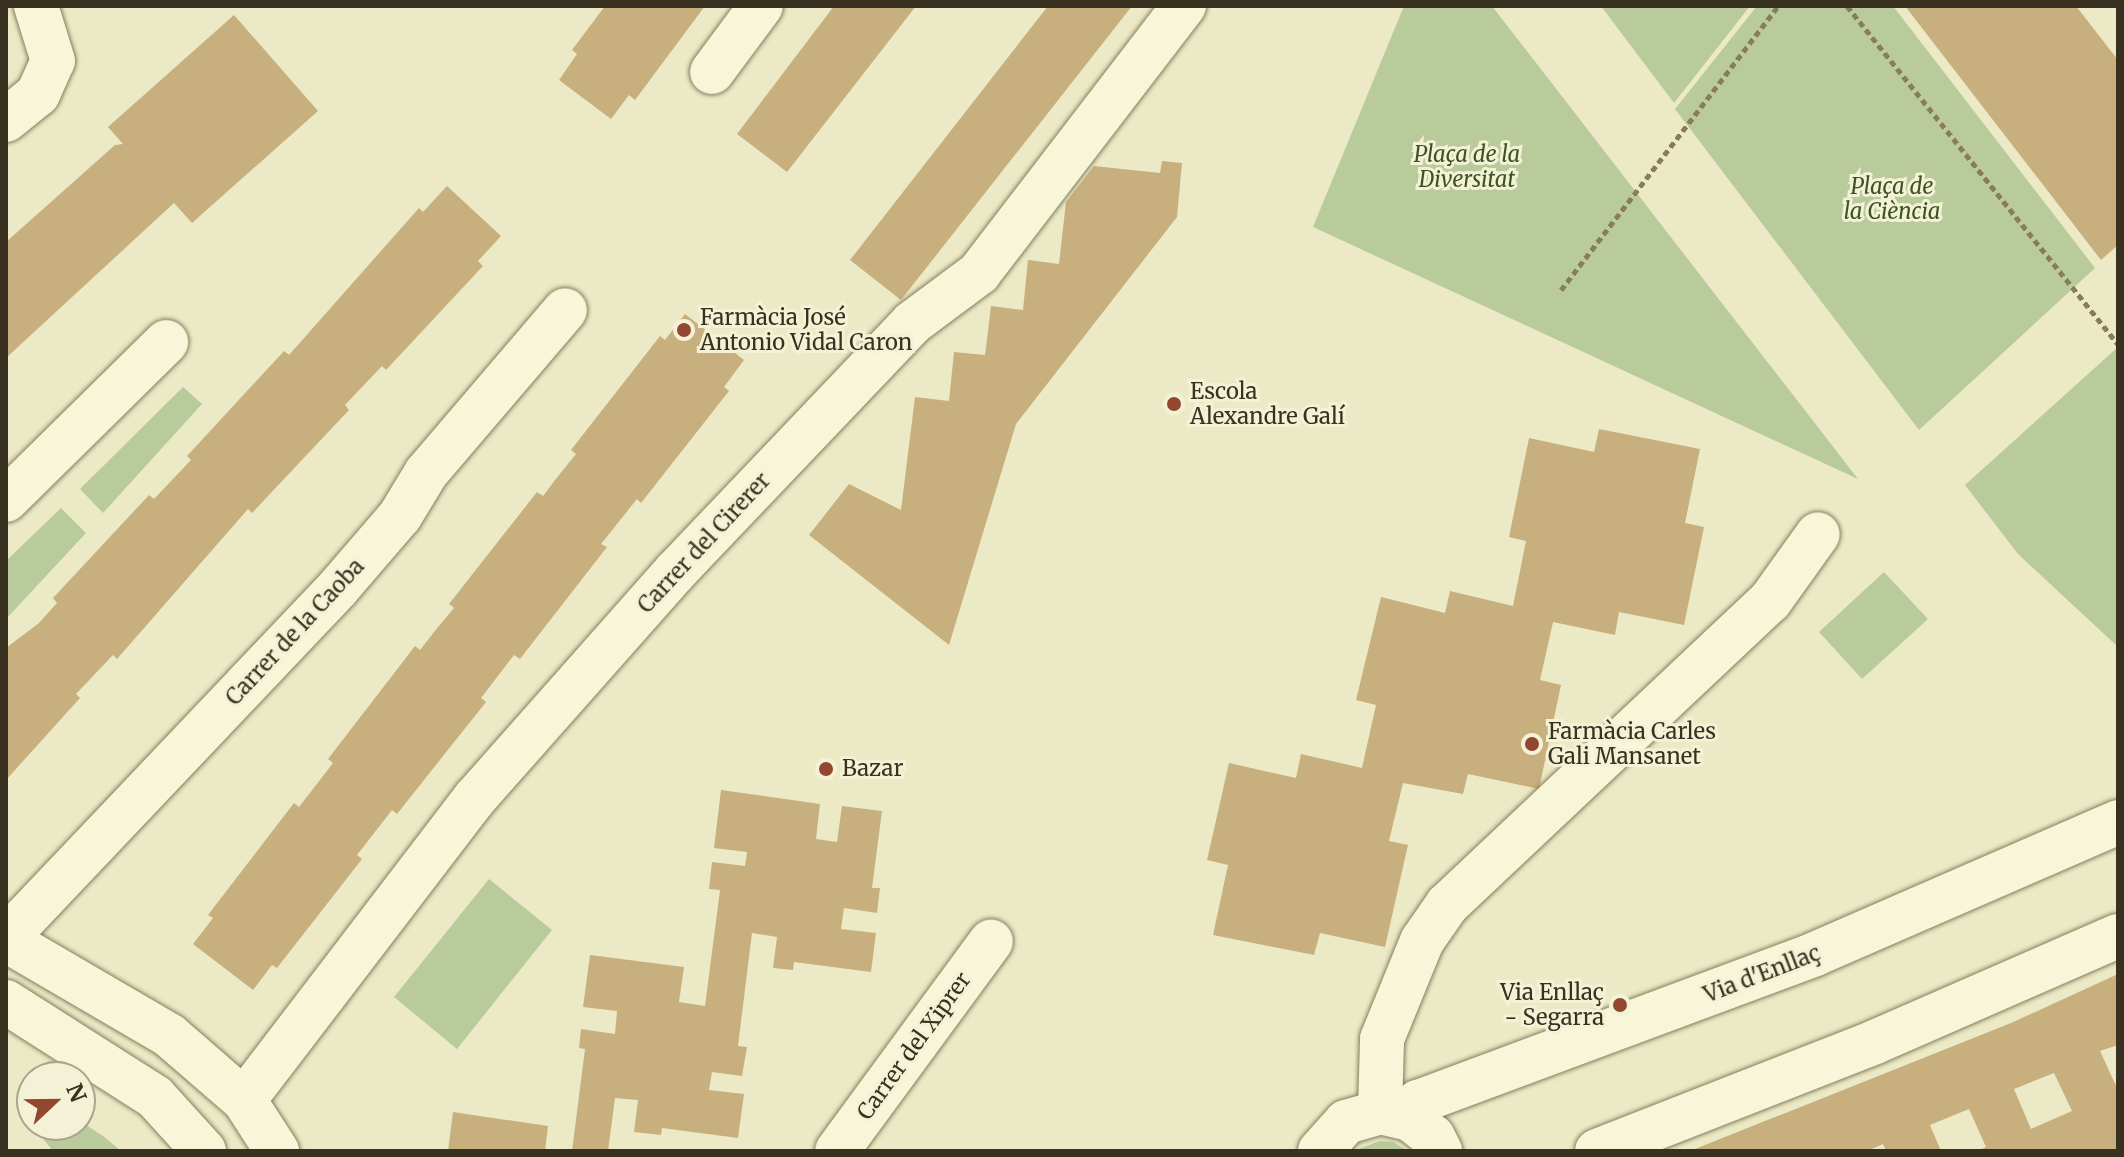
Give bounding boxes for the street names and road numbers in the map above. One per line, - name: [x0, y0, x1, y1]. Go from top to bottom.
- street label: Carrer del Cirerer: [632, 467, 776, 619]
- street label: Carrer de la Caoba: [220, 553, 370, 711]
- street label: Via d'Enllaç: [1700, 940, 1824, 1008]
- street label: Carrer del Xiprer: [852, 967, 976, 1125]

